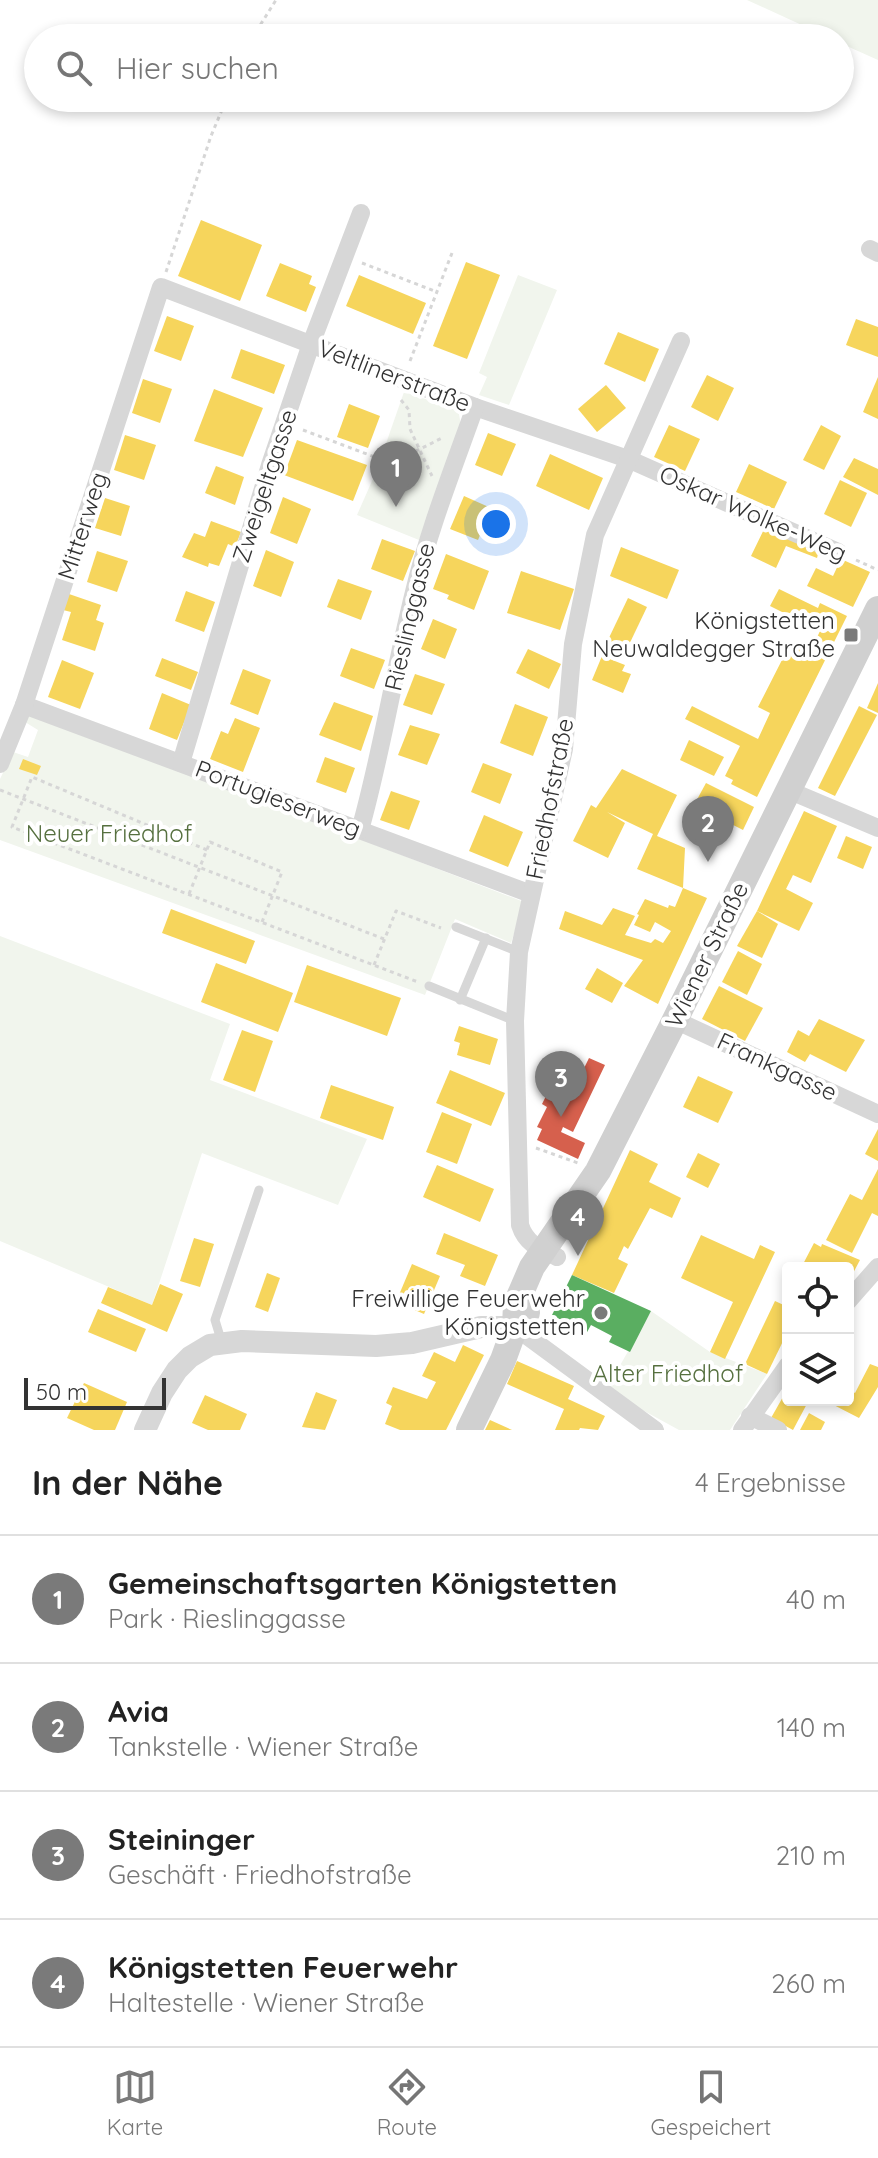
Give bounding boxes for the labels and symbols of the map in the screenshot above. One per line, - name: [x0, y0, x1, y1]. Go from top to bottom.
- street label: Veltlinerstraße: [314, 332, 475, 418]
- street label: Zweigeltgasse: [225, 405, 303, 566]
- pin: 1: [370, 441, 422, 507]
- street label: Oskar Wolke-Weg: [655, 458, 852, 568]
- street label: Mitterweg: [51, 468, 114, 583]
- your location: [476, 504, 516, 544]
- street label: Rieslinggasse: [377, 540, 441, 694]
- place label: Königstetten Neuwaldegger Straße: [592, 605, 835, 663]
- marker: Königstetten Neuwaldegger Straße: [842, 626, 860, 644]
- street label: Friedhofstraße: [519, 716, 579, 882]
- street label: Portugieserweg: [191, 753, 365, 843]
- pin: 2: [682, 796, 734, 862]
- park label: Neuer Friedhof: [26, 818, 193, 848]
- street label: Wiener Straße: [658, 877, 754, 1032]
- street label: Frankgasse: [713, 1025, 842, 1107]
- pin: 3: [535, 1051, 587, 1117]
- pin: 4: [552, 1190, 604, 1256]
- place label: Freiwillige Feuerwehr Königstetten: [351, 1283, 585, 1341]
- marker: Freiwillige Feuerwehr Königstetten: [592, 1304, 610, 1322]
- park label: Alter Friedhof: [593, 1358, 744, 1388]
- scale bar: [24, 1374, 166, 1410]

